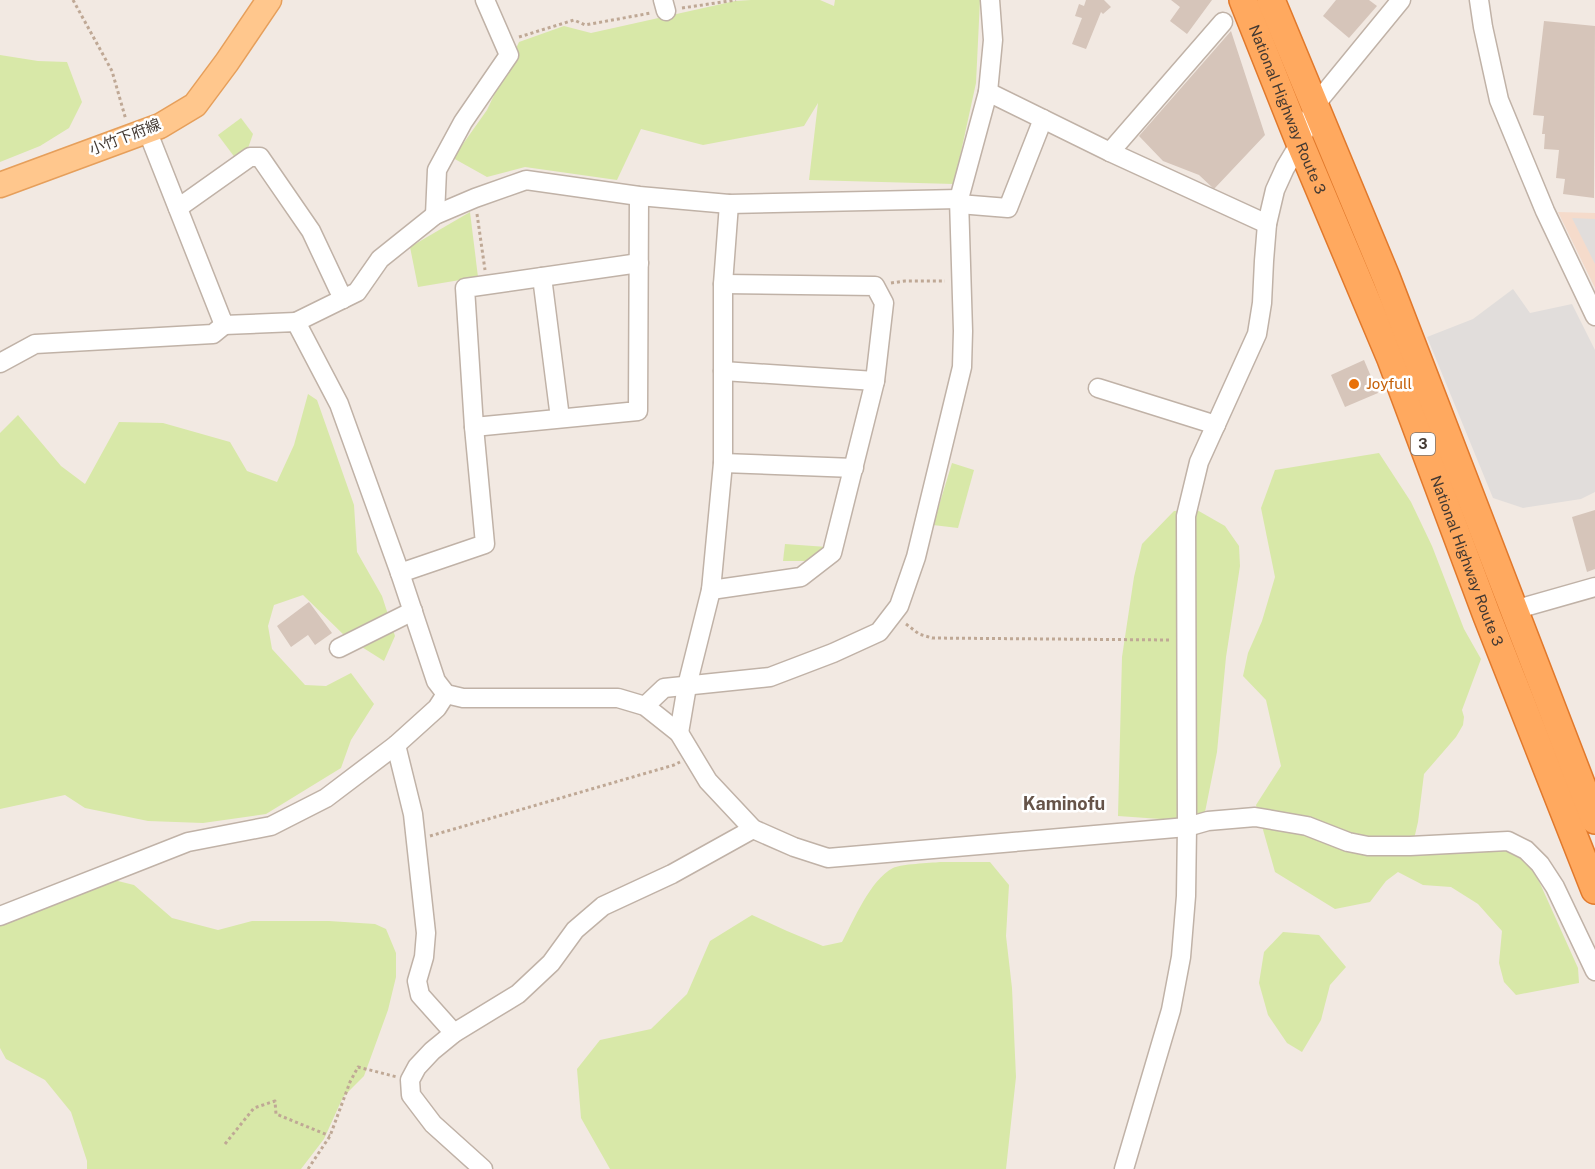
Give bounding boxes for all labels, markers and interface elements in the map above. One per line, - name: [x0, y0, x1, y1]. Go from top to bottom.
- street label: National Highway Route 3: [1246, 22, 1329, 196]
- street label: 小竹下府線: [87, 115, 163, 158]
- place label: Joyfull: [1366, 375, 1412, 392]
- marker: Joyfull: [1347, 377, 1361, 391]
- road number: 3: [1411, 433, 1435, 455]
- street label: National Highway Route 3: [1427, 473, 1507, 648]
- district label: Kaminofu: [1023, 793, 1105, 814]

